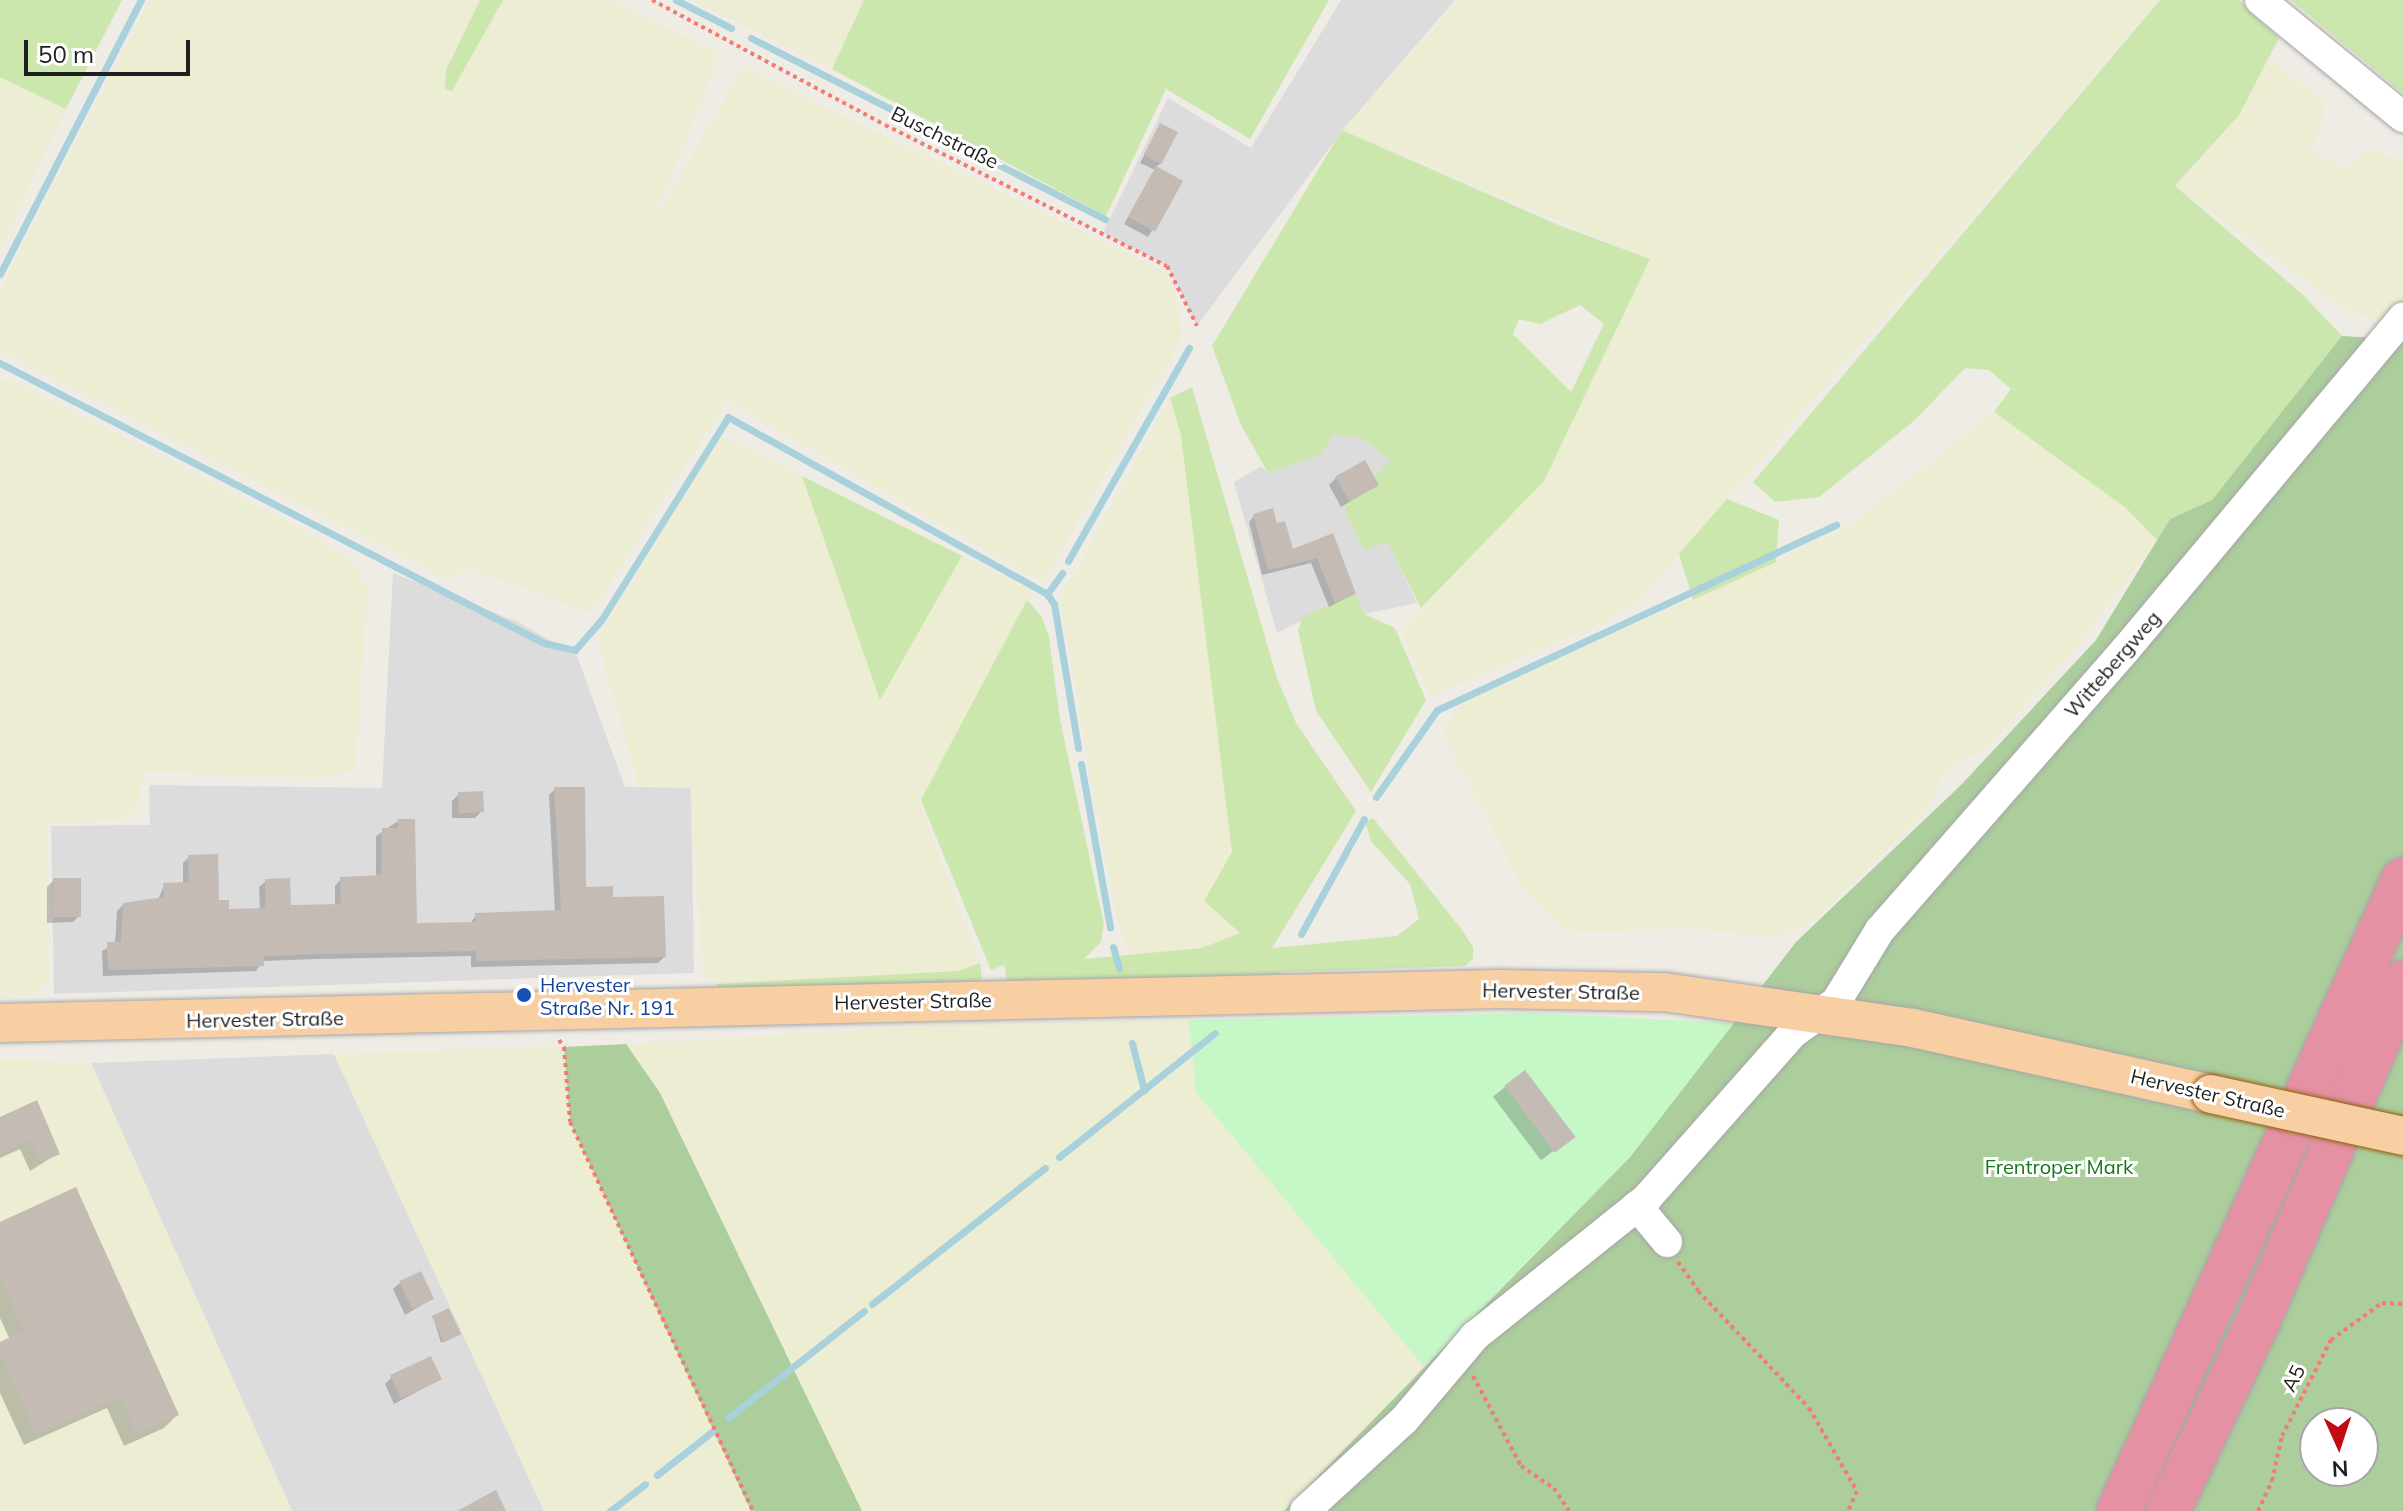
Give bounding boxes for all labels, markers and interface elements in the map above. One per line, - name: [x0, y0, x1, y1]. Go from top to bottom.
- scale bar: [28, 24, 194, 74]
- text: 50 m: [38, 39, 94, 69]
- street label: Buschstraße: [888, 101, 1002, 173]
- street label: Wittebergweg: [2059, 606, 2165, 722]
- place label: Hervester Straße Nr. 191: [540, 972, 675, 1019]
- street label: Hervester Straße: [1482, 978, 1640, 1004]
- marker: Hervester Straße Nr. 191: [515, 986, 533, 1004]
- street label: Hervester Straße: [834, 988, 992, 1014]
- street label: Hervester Straße: [186, 1006, 344, 1032]
- street label: Hervester Straße: [2129, 1064, 2287, 1122]
- park label: Frentroper Mark: [1985, 1154, 2133, 1178]
- street label: A5: [2276, 1361, 2310, 1395]
- north arrow: [2299, 1407, 2379, 1487]
- text: N: [2331, 1455, 2349, 1483]

